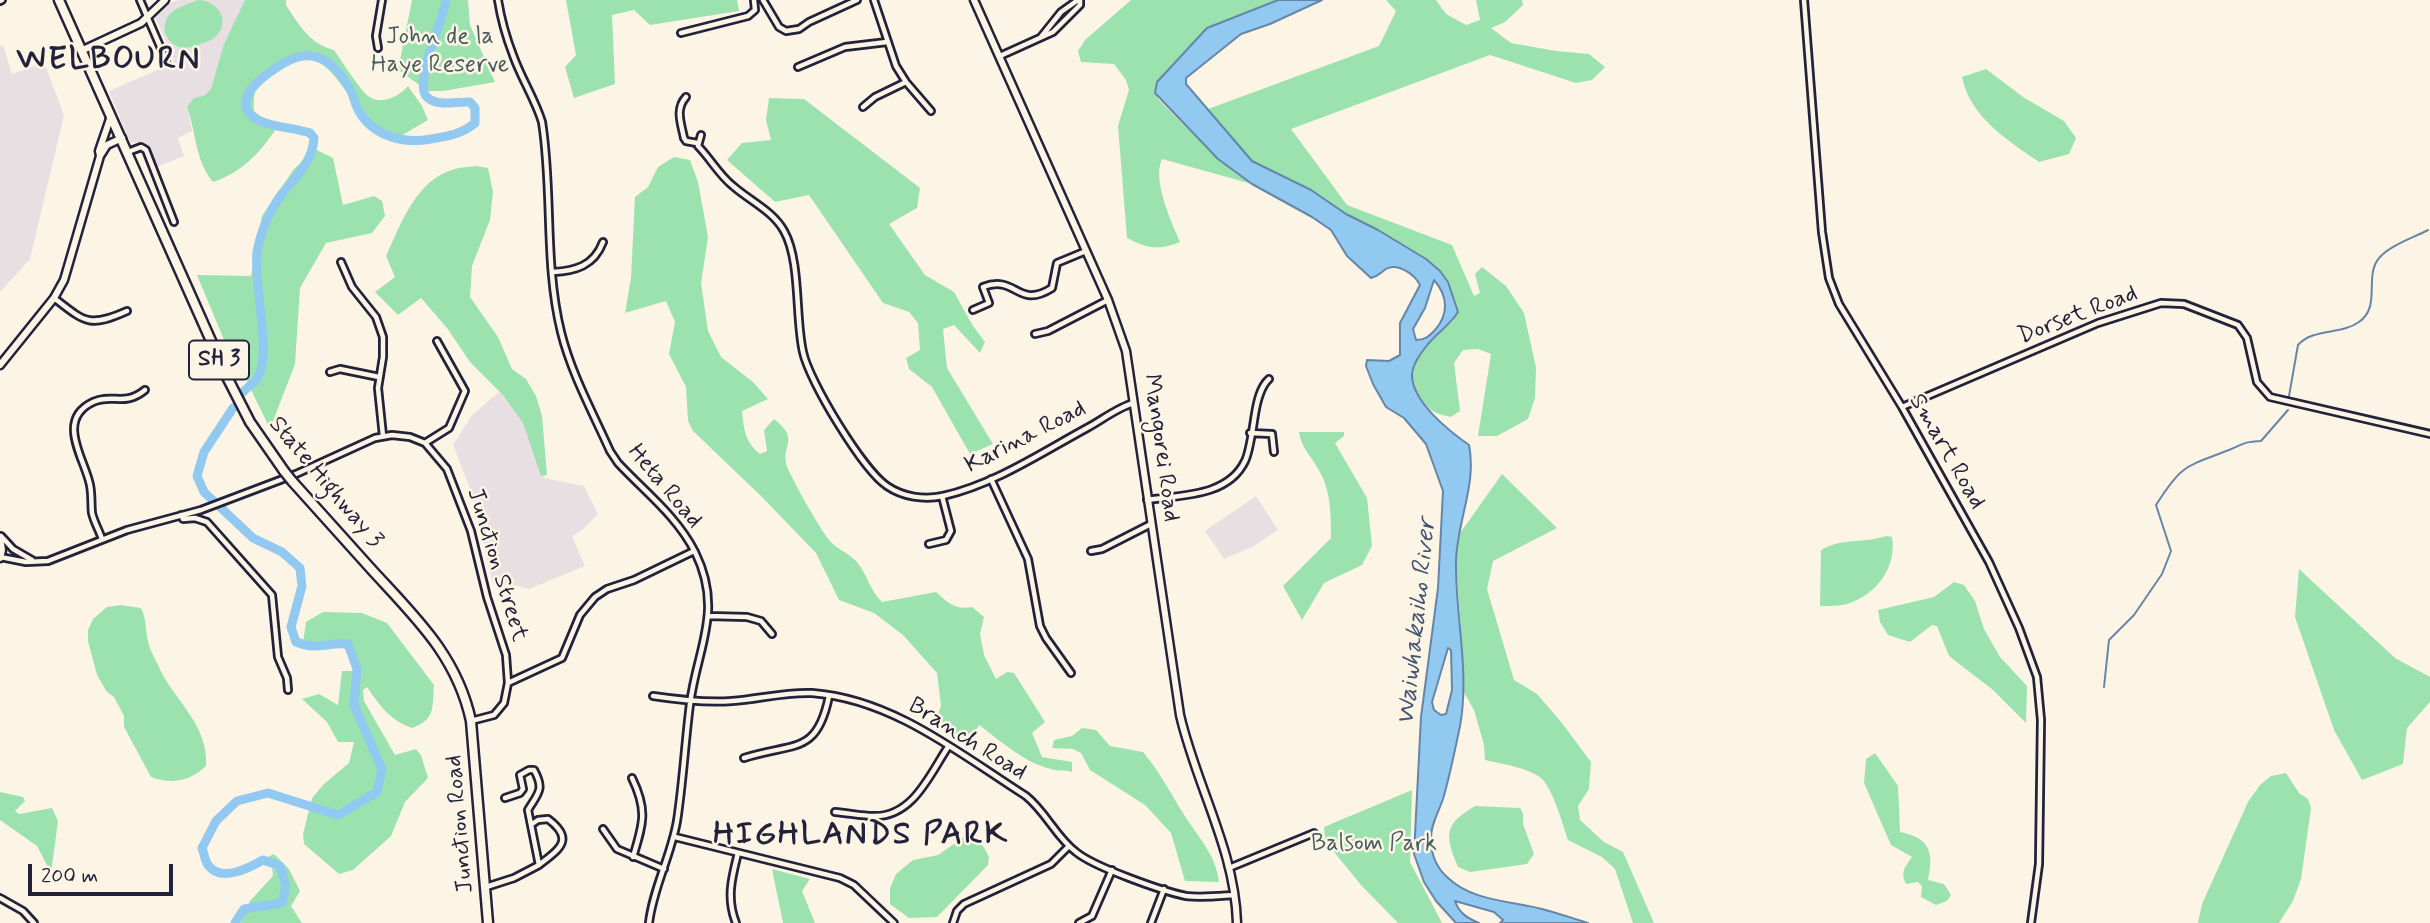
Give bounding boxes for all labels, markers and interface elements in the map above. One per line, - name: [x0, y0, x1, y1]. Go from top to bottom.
- park label: John de la Haye Reserve: [371, 24, 509, 80]
- district label: WELBOURN: [19, 42, 199, 80]
- street label: Dorset Road: [2014, 280, 2142, 352]
- road number: SH 3: [189, 340, 249, 380]
- street label: Mangorei Road: [1135, 372, 1185, 524]
- street label: Smart Road: [1901, 389, 1991, 515]
- street label: Karina Road: [961, 395, 1091, 481]
- street label: State Highway 3: [262, 411, 388, 555]
- street label: Heta Road: [620, 439, 708, 535]
- street label: Junction Street: [459, 485, 533, 645]
- water label: Waiwhakaiho River: [1392, 517, 1444, 727]
- street label: Branch Road: [902, 692, 1032, 788]
- street label: Junction Road: [441, 754, 481, 894]
- district label: HIGHLANDS PARK: [716, 817, 1006, 855]
- park label: Balsom Park: [1311, 831, 1437, 859]
- scale bar: [32, 850, 177, 894]
- text: 200 m: [41, 862, 98, 890]

